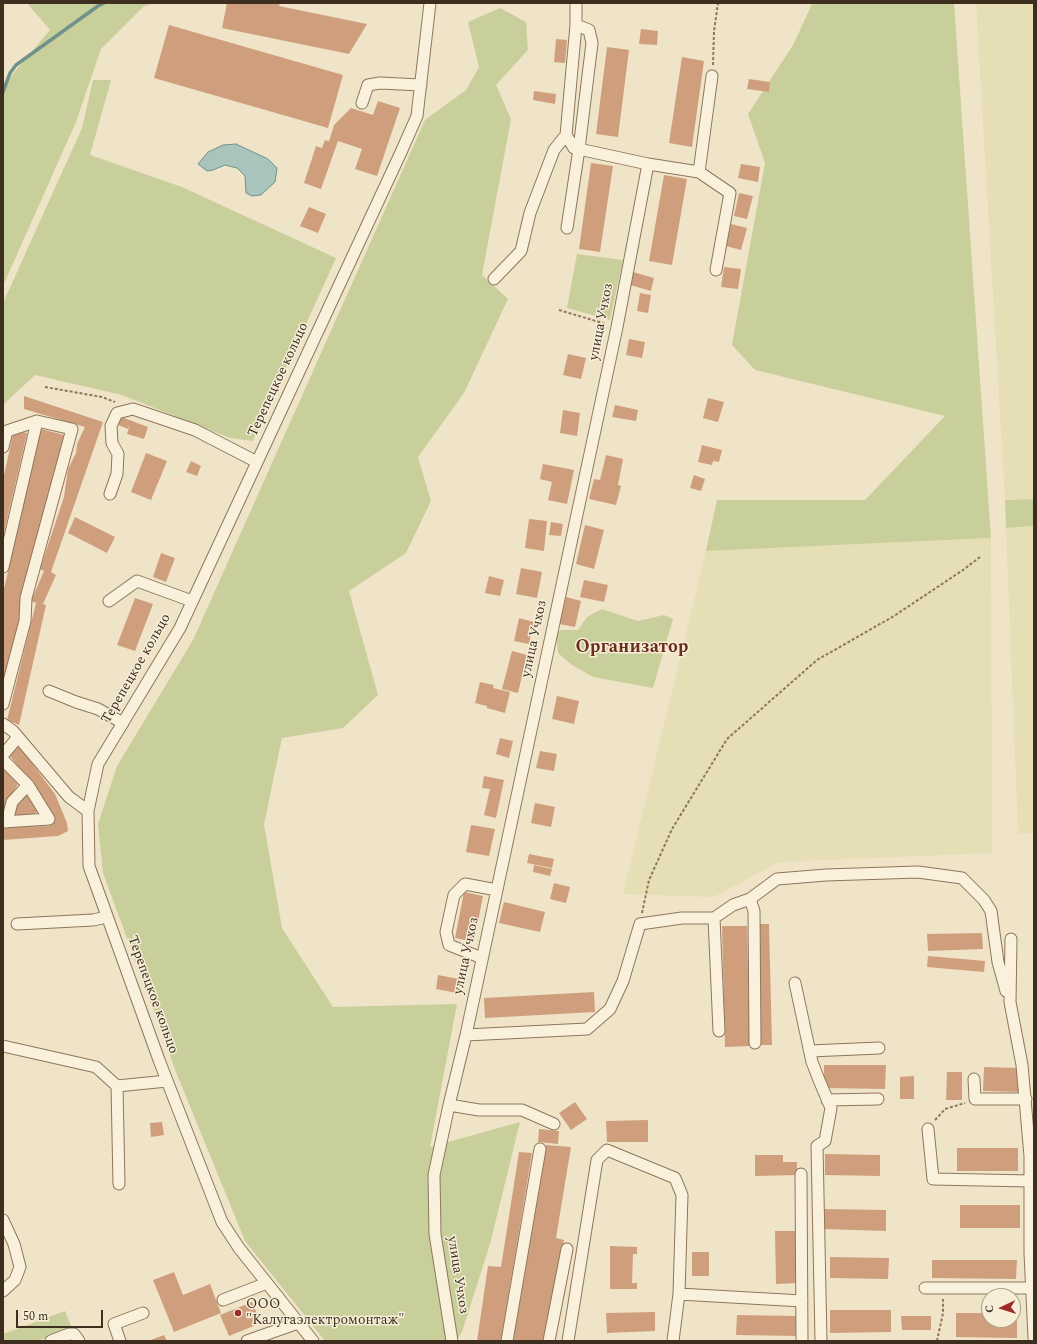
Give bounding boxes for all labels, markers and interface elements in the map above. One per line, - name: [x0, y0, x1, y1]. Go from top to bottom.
- street label: улица Учхоз: [586, 282, 618, 362]
- street label: Терепецкое кольцо: [245, 320, 313, 440]
- street label: улица Учхоз: [519, 599, 551, 679]
- street label: Терепецкое кольцо: [99, 611, 175, 727]
- district label: Организатор: [576, 637, 688, 659]
- street label: улица Учхоз: [451, 916, 483, 996]
- street label: Терепецкое кольцо: [123, 934, 181, 1056]
- street label: улица Учхоз: [443, 1235, 471, 1315]
- north arrow: [981, 1288, 1021, 1328]
- place label: ООО "Калугаэлектромонтаж": [246, 1297, 405, 1330]
- scale bar: [18, 1302, 105, 1328]
- text: С: [981, 1304, 998, 1313]
- text: 50 m: [23, 1307, 48, 1326]
- marker: ООО "Калугаэлектромонтаж": [233, 1308, 243, 1318]

